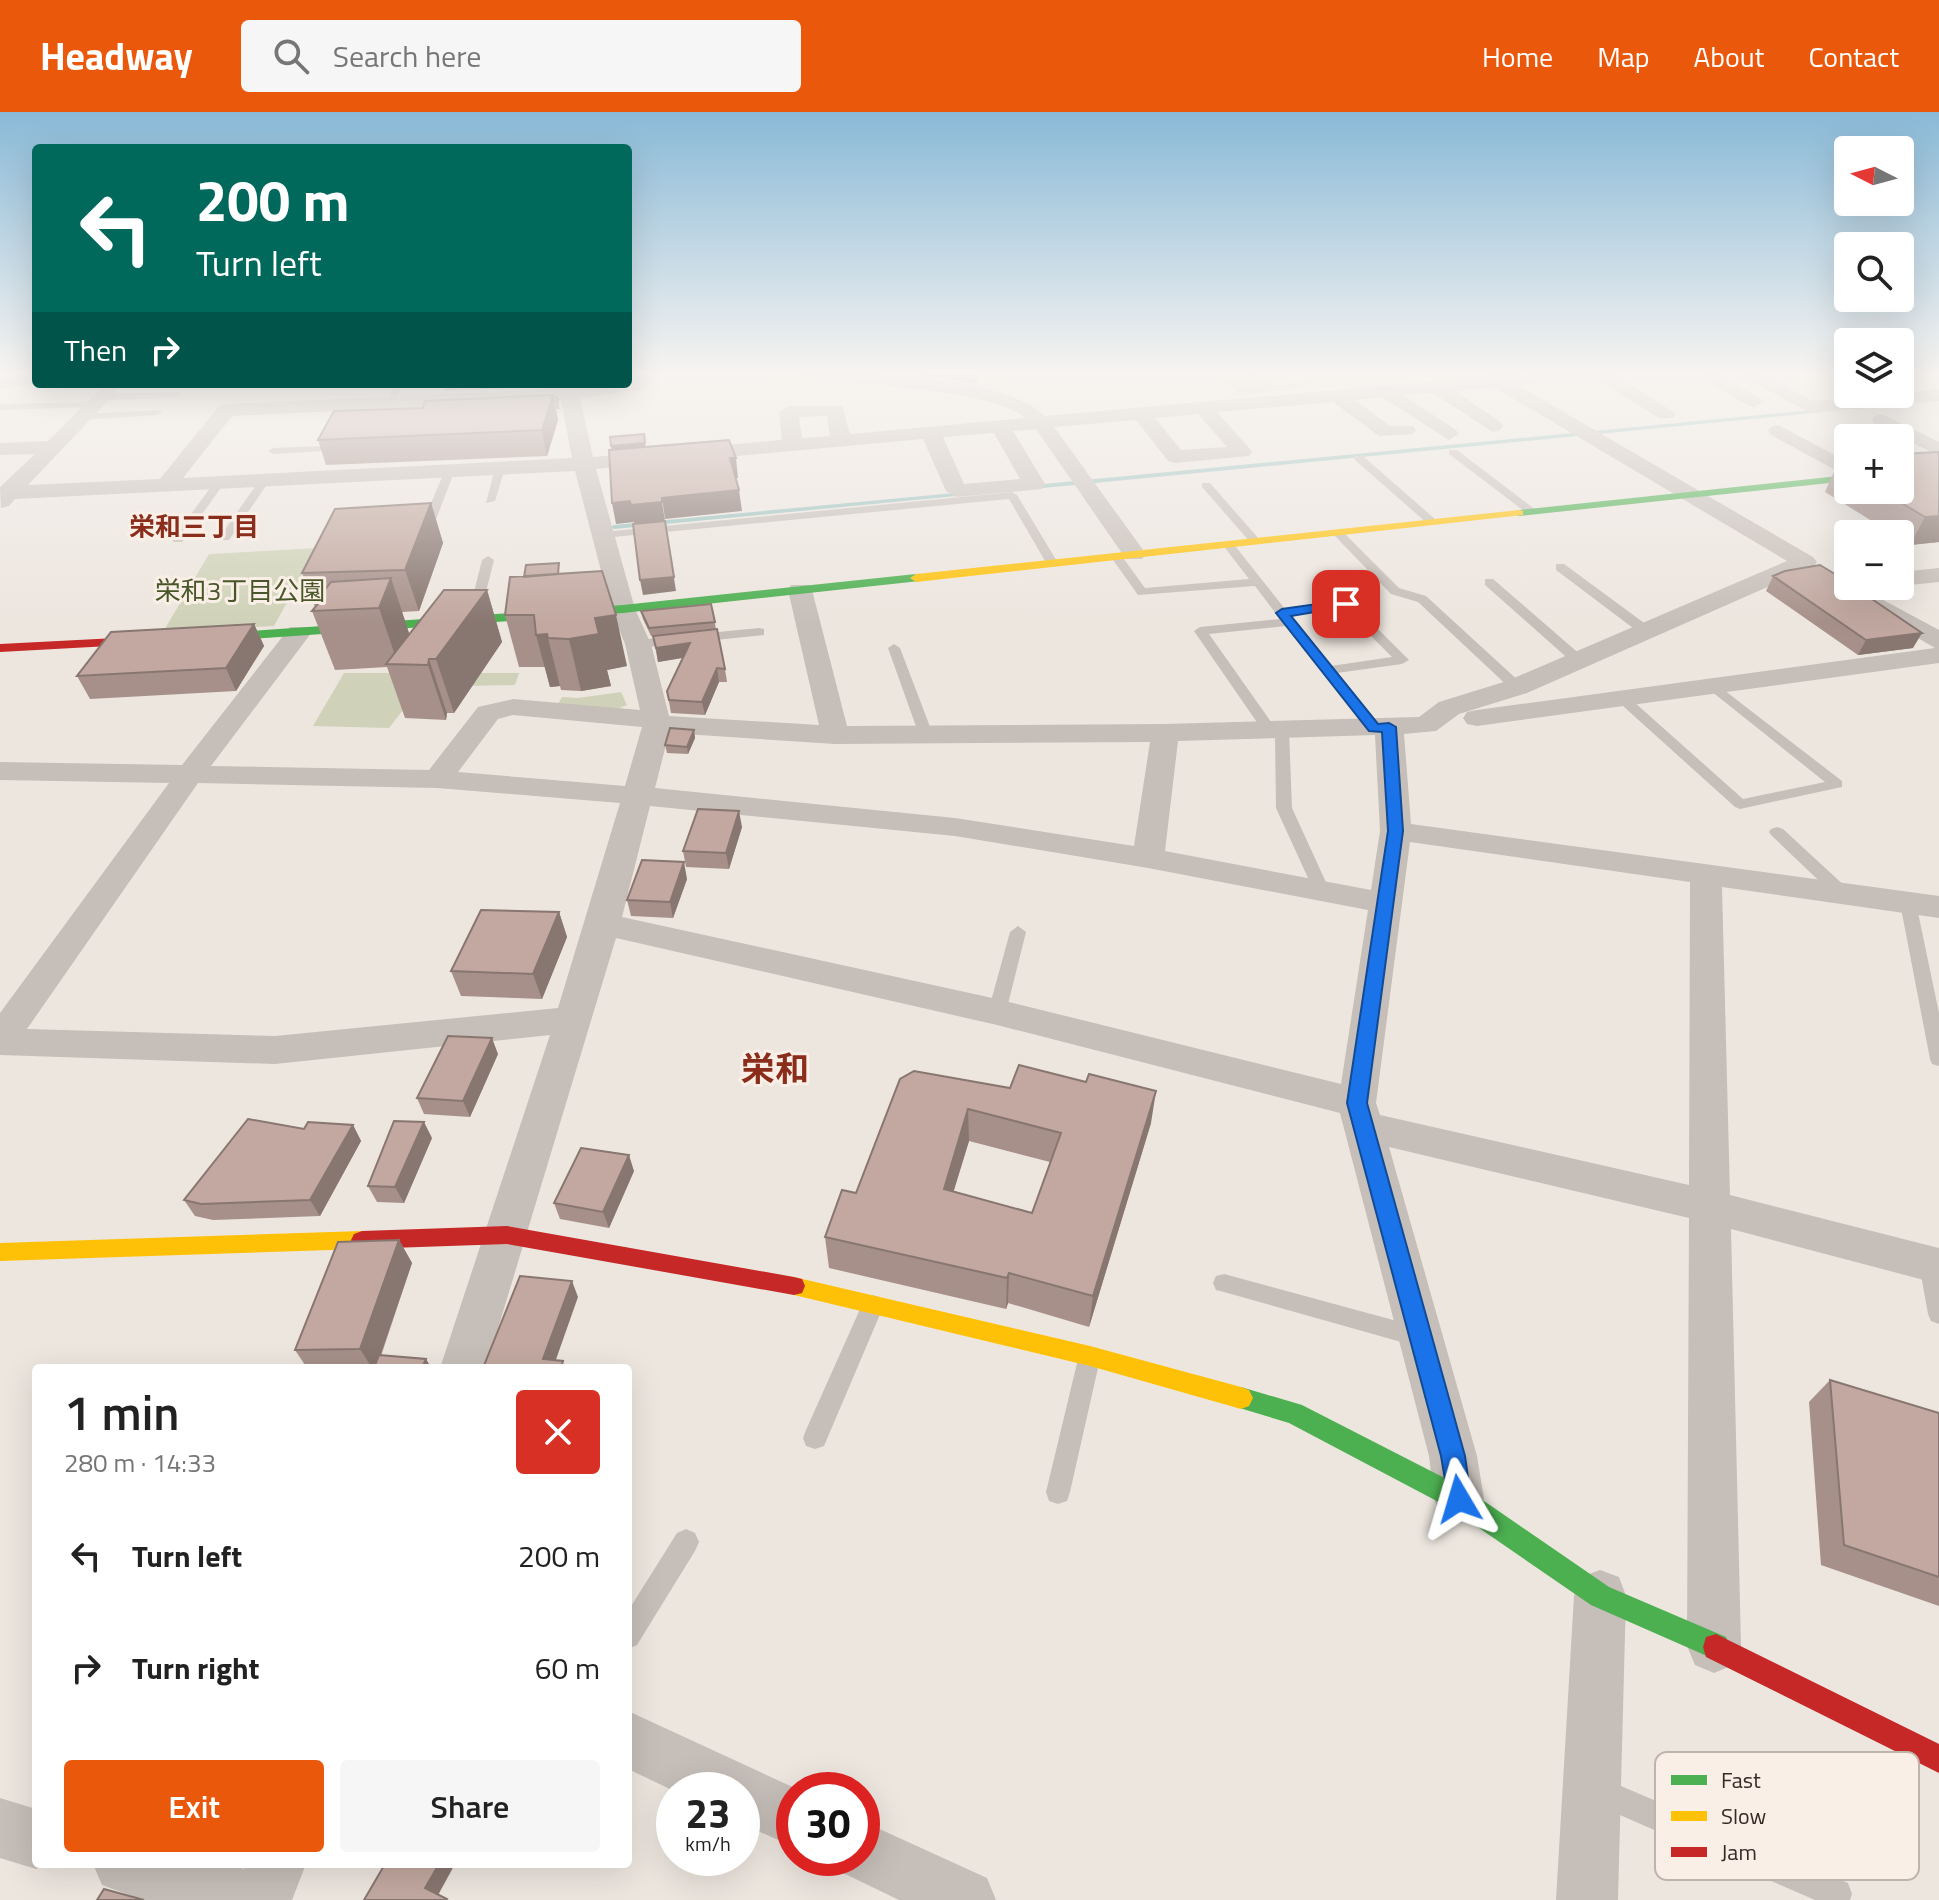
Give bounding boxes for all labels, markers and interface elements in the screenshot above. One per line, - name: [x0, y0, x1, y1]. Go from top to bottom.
- search box: [241, 20, 801, 92]
- text: Headway: [40, 27, 193, 85]
- text: Search here: [333, 33, 481, 79]
- icon: search: [269, 34, 313, 78]
- text: Home: [1482, 35, 1553, 78]
- text: Map: [1597, 35, 1650, 78]
- text: About: [1694, 35, 1764, 78]
- text: Contact: [1808, 35, 1899, 78]
- north arrow: [1834, 136, 1914, 216]
- map controls: [1834, 136, 1914, 600]
- text: 200 m: [196, 158, 349, 243]
- icon: left: [64, 176, 168, 280]
- button: search: [1834, 232, 1914, 312]
- text: Turn left: [196, 235, 322, 290]
- text: Then: [64, 327, 127, 373]
- icon: right: [143, 328, 187, 372]
- button: layers: [1834, 328, 1914, 408]
- button: +: [1834, 424, 1914, 504]
- district label: 栄和三丁目: [129, 507, 259, 546]
- button: −: [1834, 520, 1914, 600]
- pin: [1312, 570, 1380, 638]
- park label: 栄和3丁目公園: [155, 571, 325, 610]
- icon: arrive: [1324, 582, 1368, 626]
- district label: 栄和: [741, 1042, 809, 1094]
- text: 1 min: [64, 1376, 179, 1449]
- button: close: [516, 1390, 600, 1474]
- text: 280 m · 14:33: [64, 1443, 216, 1482]
- position arrow: [1417, 1457, 1501, 1541]
- text: Turn left: [132, 1533, 242, 1579]
- text: 200 m: [518, 1533, 600, 1579]
- icon: left: [64, 1534, 108, 1578]
- text: Turn right: [132, 1645, 260, 1691]
- text: 60 m: [535, 1645, 600, 1691]
- icon: right: [64, 1646, 108, 1690]
- legend: [1655, 1752, 1919, 1880]
- button: Exit: [64, 1760, 324, 1852]
- button: Share: [340, 1760, 600, 1852]
- text: Fast: [1721, 1763, 1761, 1797]
- speed limit sign: 30: [776, 1772, 880, 1876]
- text: 23: [686, 1783, 730, 1844]
- text: Slow: [1721, 1799, 1767, 1833]
- text: km/h: [685, 1828, 731, 1859]
- text: Jam: [1721, 1835, 1757, 1869]

